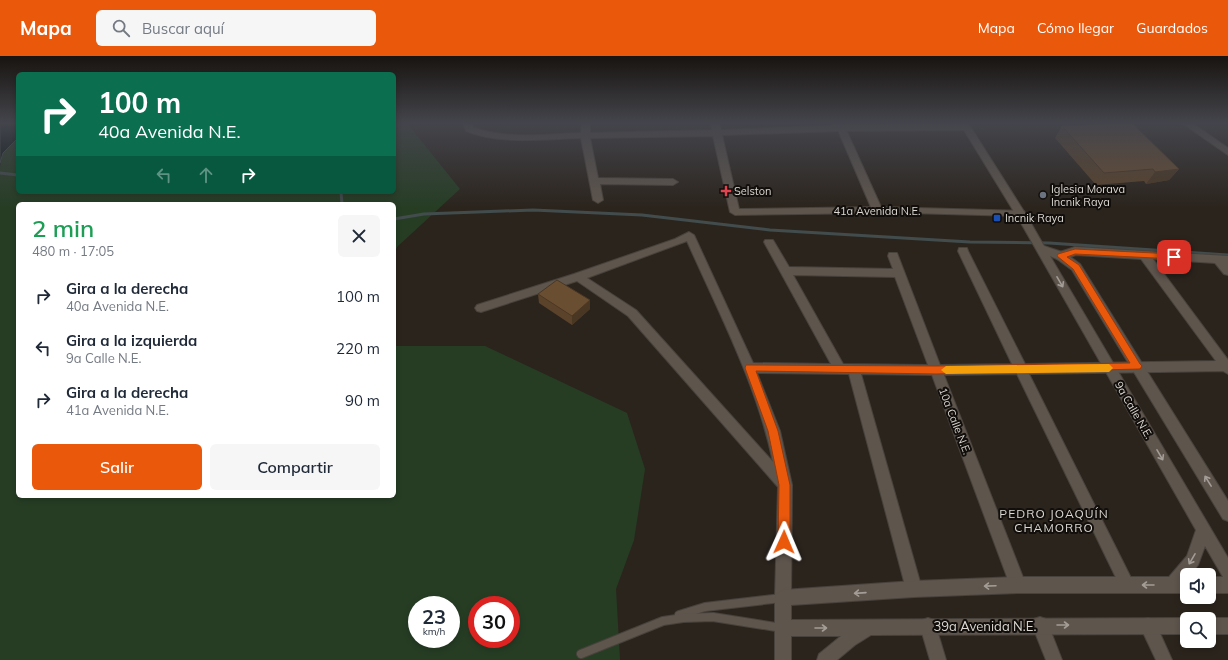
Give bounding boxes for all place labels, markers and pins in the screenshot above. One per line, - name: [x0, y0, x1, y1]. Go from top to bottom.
- place label: Iglesia Morava Incnik Raya: [1051, 182, 1125, 209]
- place label: Selston: [734, 184, 771, 198]
- marker: Selston: [721, 186, 731, 196]
- marker: Iglesia Morava Incnik Raya: [1038, 190, 1048, 200]
- place label: Incnik Raya: [1005, 211, 1064, 225]
- marker: Incnik Raya: [992, 213, 1002, 223]
- pin: [1157, 240, 1191, 274]

